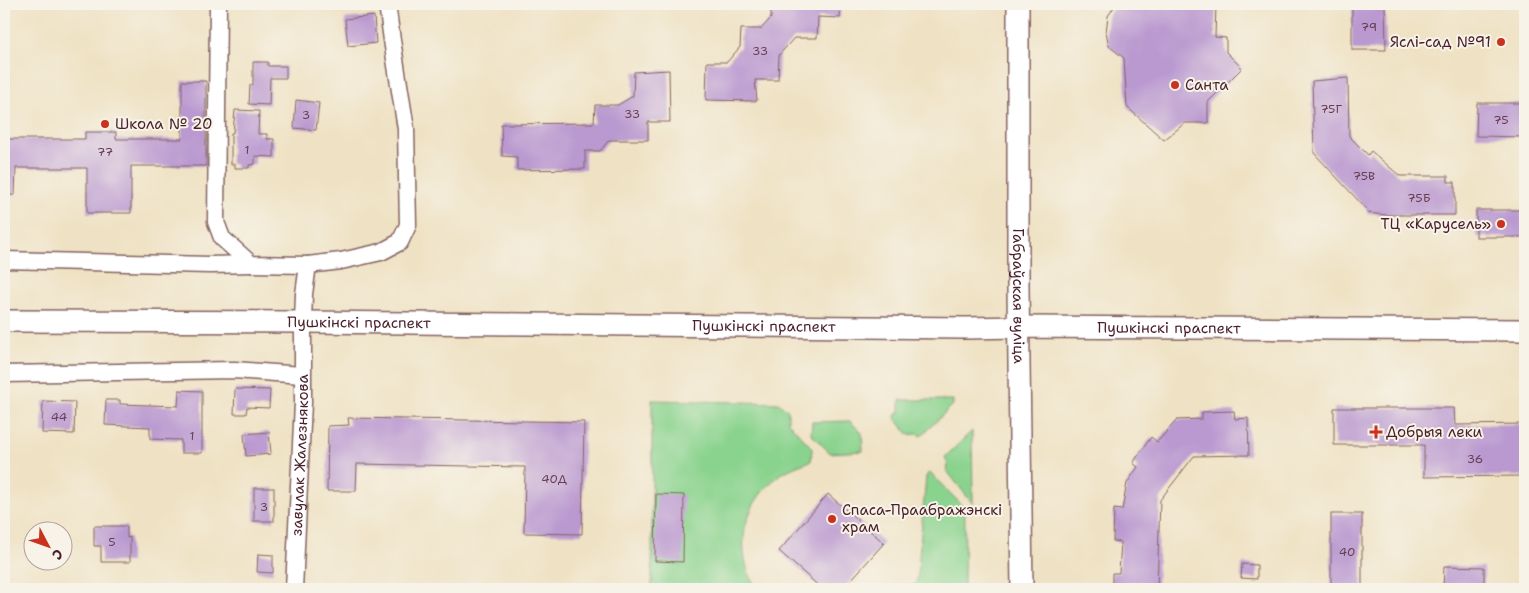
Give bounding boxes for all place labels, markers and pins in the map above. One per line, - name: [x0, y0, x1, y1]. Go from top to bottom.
- place label: Яслі-сад №91: [1390, 32, 1491, 52]
- marker: Яслі-сад №91: [1495, 36, 1507, 48]
- place label: Санта: [1185, 75, 1229, 95]
- marker: Санта: [1169, 79, 1181, 91]
- place label: Школа № 20: [115, 114, 212, 134]
- marker: Школа № 20: [99, 118, 111, 130]
- place label: ТЦ «Карусель»: [1381, 214, 1491, 234]
- marker: ТЦ «Карусель»: [1495, 218, 1507, 230]
- place label: Добрыя леки: [1386, 422, 1482, 442]
- marker: Добрыя леки: [1370, 426, 1382, 438]
- place label: Спаса-Праабражэнскі храм: [842, 500, 1002, 537]
- marker: Спаса-Праабражэнскі храм: [826, 513, 838, 525]

